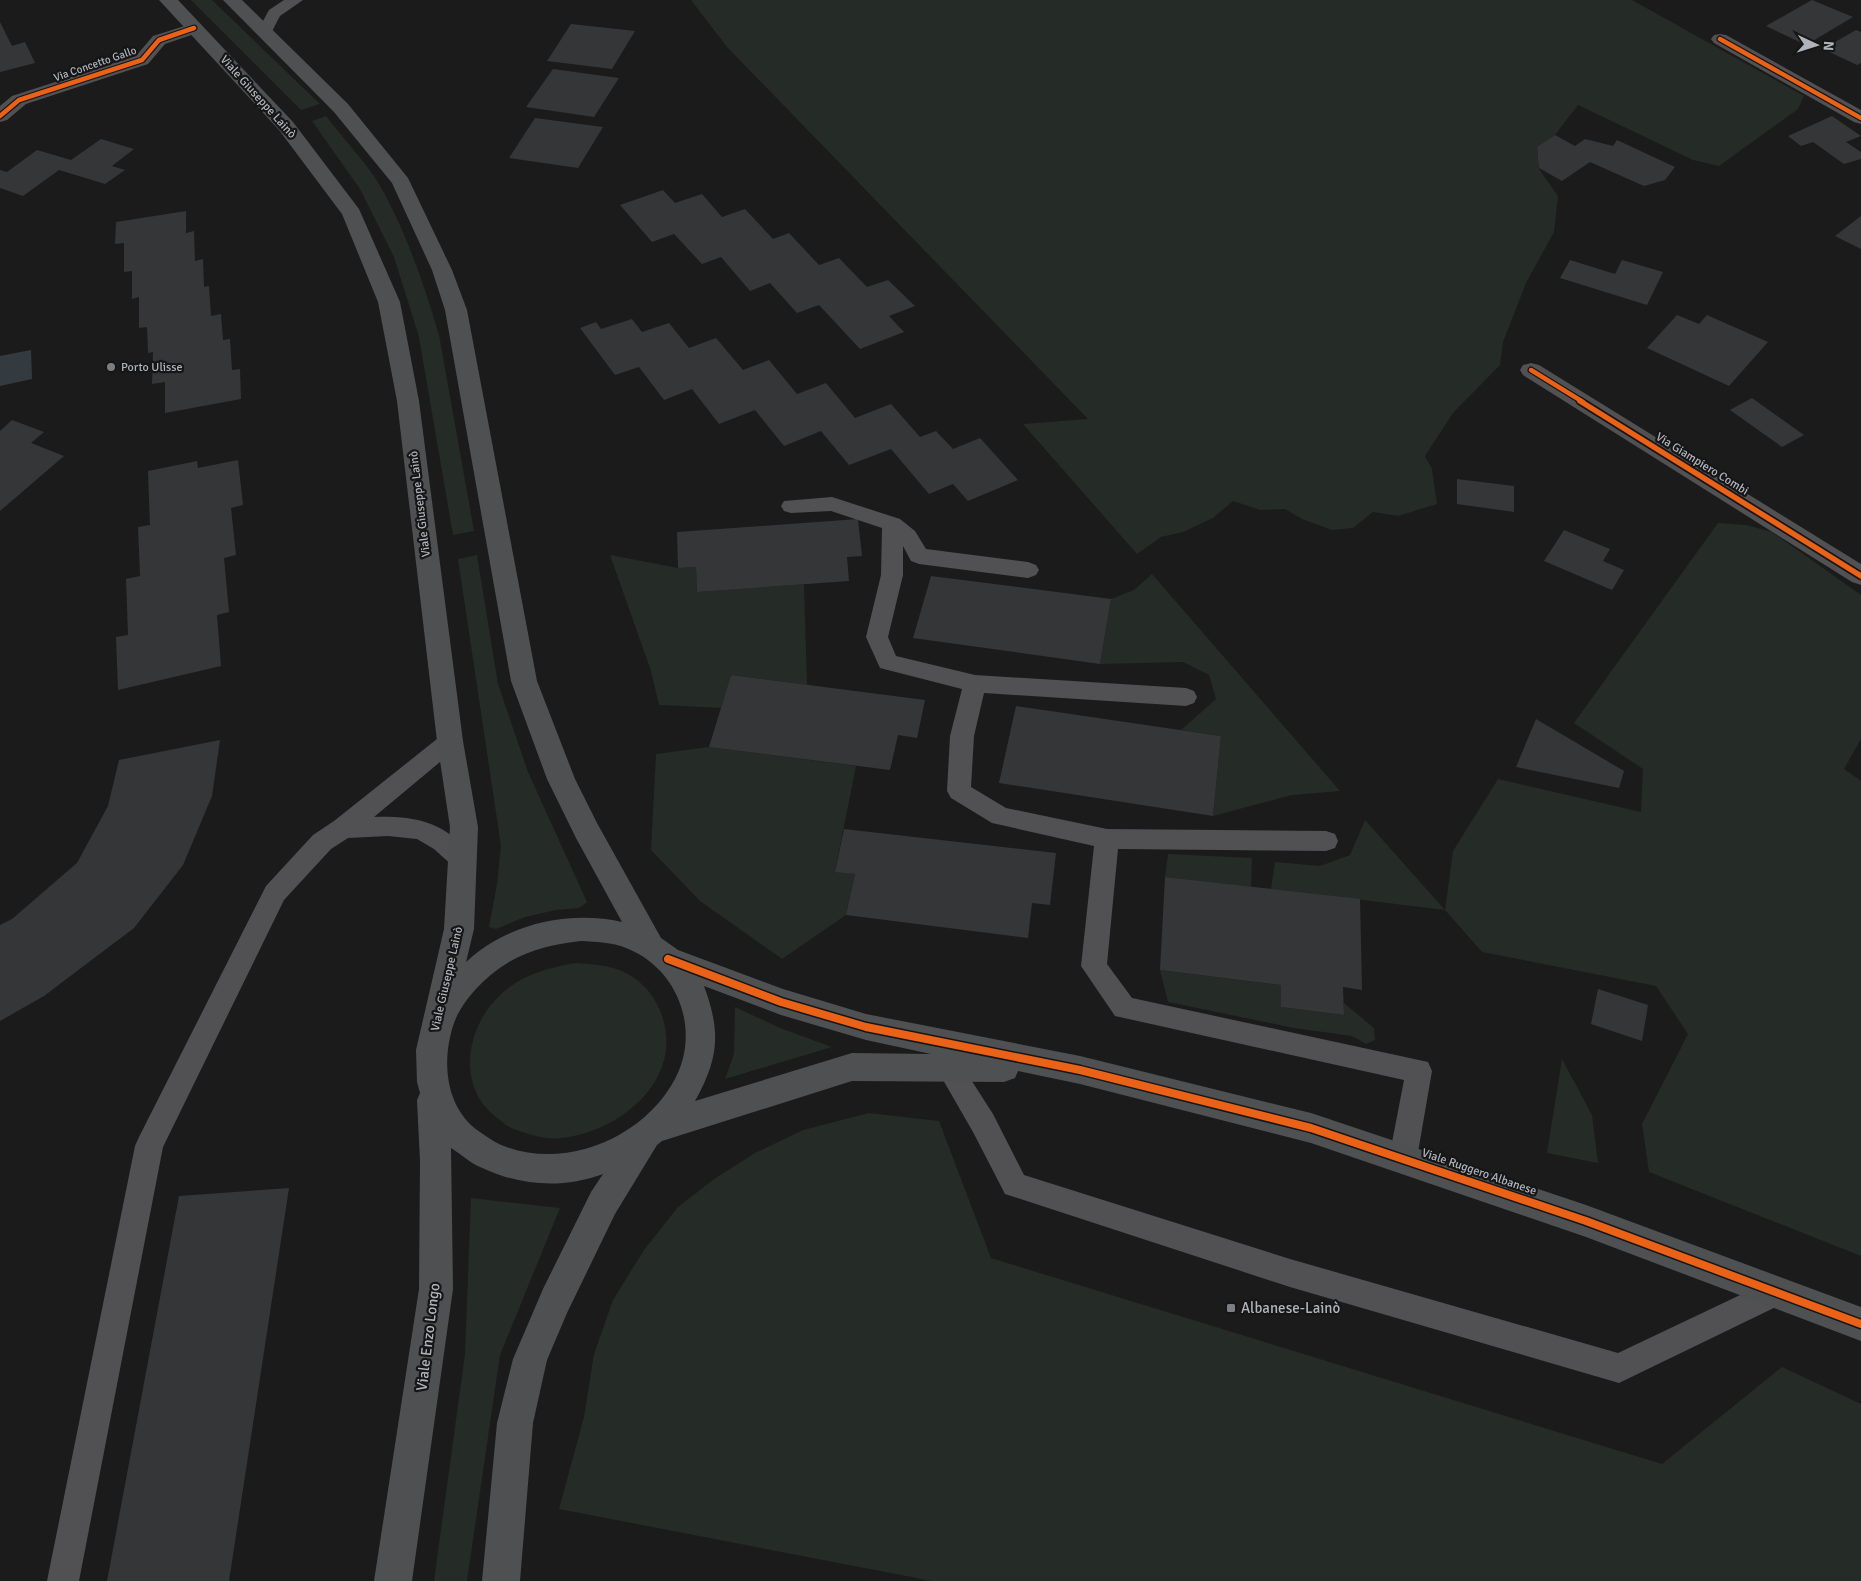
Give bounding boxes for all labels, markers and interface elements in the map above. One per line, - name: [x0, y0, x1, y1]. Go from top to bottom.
- north arrow: [1791, 20, 1841, 70]
- text: N: [1820, 40, 1837, 51]
- street label: Via Concetto Gallo: [52, 44, 138, 84]
- street label: Viale Giuseppe Lainò: [217, 52, 299, 142]
- place label: Porto Ulisse: [121, 360, 183, 375]
- marker: Porto Ulisse: [105, 361, 117, 373]
- street label: Via Giampiero Combi: [1653, 429, 1751, 499]
- street label: Viale Giuseppe Lainò: [406, 450, 434, 558]
- street label: Viale Giuseppe Lainò: [428, 925, 466, 1033]
- street label: Viale Ruggero Albanese: [1420, 1145, 1538, 1199]
- street label: Viale Enzo Longo: [412, 1282, 444, 1392]
- place label: Albanese-Lainò: [1241, 1299, 1341, 1317]
- marker: Albanese-Lainò: [1225, 1302, 1237, 1314]

